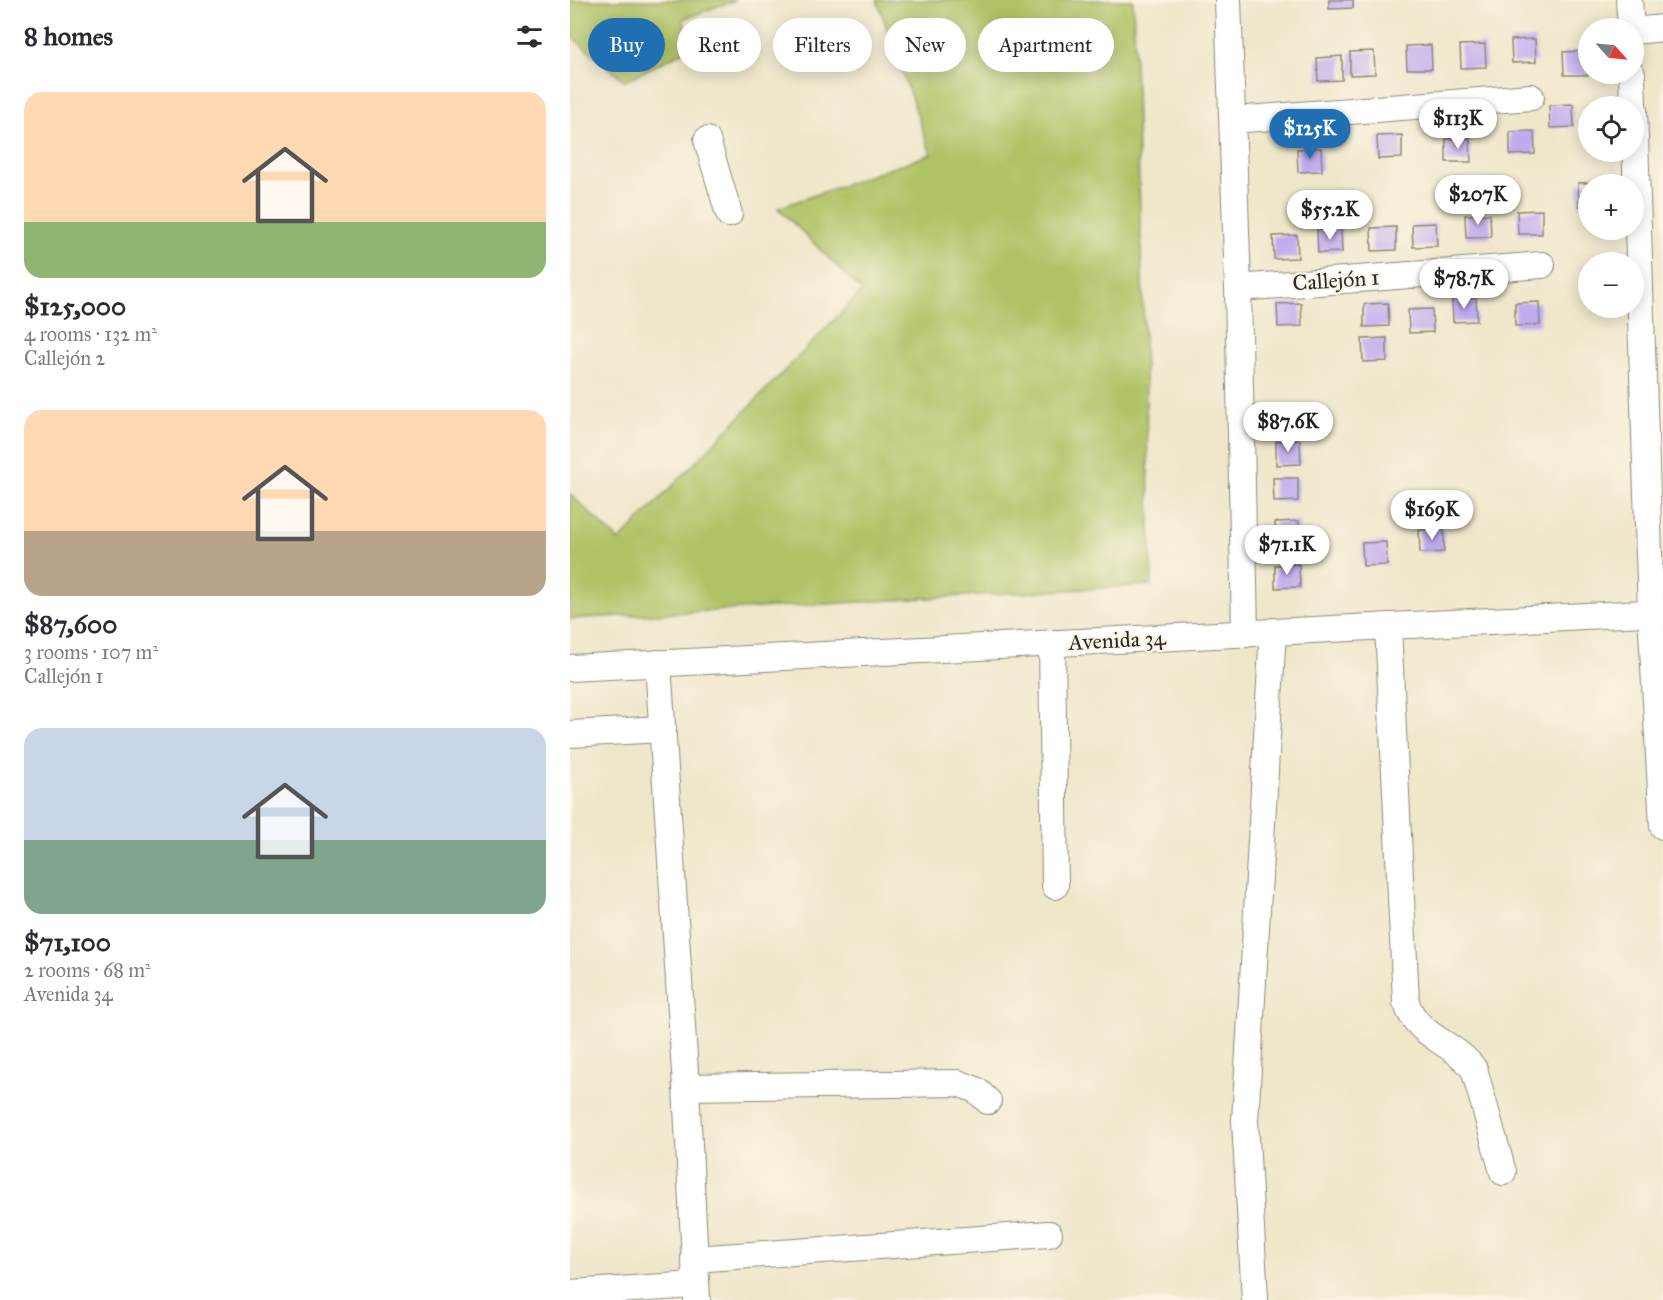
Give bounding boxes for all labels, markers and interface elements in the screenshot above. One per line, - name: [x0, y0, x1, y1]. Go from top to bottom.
- chip: Buy: [588, 18, 665, 72]
- chip: Rent: [677, 18, 761, 72]
- chip: Filters: [773, 18, 872, 72]
- chip: New: [884, 18, 966, 72]
- chip: Apartment: [978, 18, 1114, 72]
- north arrow: [1578, 18, 1644, 84]
- map controls: [1578, 18, 1644, 318]
- text: 8 homes: [24, 20, 113, 52]
- icon: filters: [513, 20, 546, 53]
- button: locate: [1578, 96, 1644, 162]
- pin: $113K: [1416, 99, 1500, 150]
- text: $113K: [1433, 106, 1483, 130]
- pin: $125K: [1268, 109, 1352, 160]
- text: $125K: [1283, 116, 1337, 140]
- icon: home: [231, 131, 339, 239]
- button: +: [1578, 174, 1644, 240]
- pin: $207K: [1436, 175, 1520, 226]
- text: $207K: [1449, 182, 1507, 206]
- pin: $55.2K: [1281, 190, 1379, 241]
- text: $55.2K: [1301, 197, 1359, 221]
- button: −: [1578, 252, 1644, 318]
- pin: $78.7K: [1415, 259, 1513, 310]
- street label: Callejón 1: [1292, 263, 1380, 297]
- text: $78.7K: [1433, 266, 1495, 290]
- text: $125,000: [24, 290, 126, 322]
- text: 4 rooms · 132 m²: [24, 322, 157, 346]
- text: Callejón 2: [24, 346, 105, 370]
- pin: $87.6K: [1239, 402, 1337, 453]
- text: $87.6K: [1257, 409, 1319, 433]
- icon: home: [231, 449, 339, 557]
- pin: $169K: [1390, 490, 1474, 541]
- text: $169K: [1404, 497, 1460, 521]
- pin: $71.1K: [1238, 525, 1336, 576]
- text: $71.1K: [1259, 532, 1315, 556]
- text: $87,600: [24, 608, 117, 640]
- street label: Avenida 34: [1067, 624, 1167, 656]
- text: 3 rooms · 107 m²: [24, 640, 158, 664]
- text: Callejón 1: [24, 664, 103, 688]
- icon: home: [231, 767, 339, 875]
- text: $71,100: [24, 926, 111, 958]
- text: 2 rooms · 68 m²: [24, 958, 151, 982]
- text: Avenida 34: [24, 982, 113, 1006]

